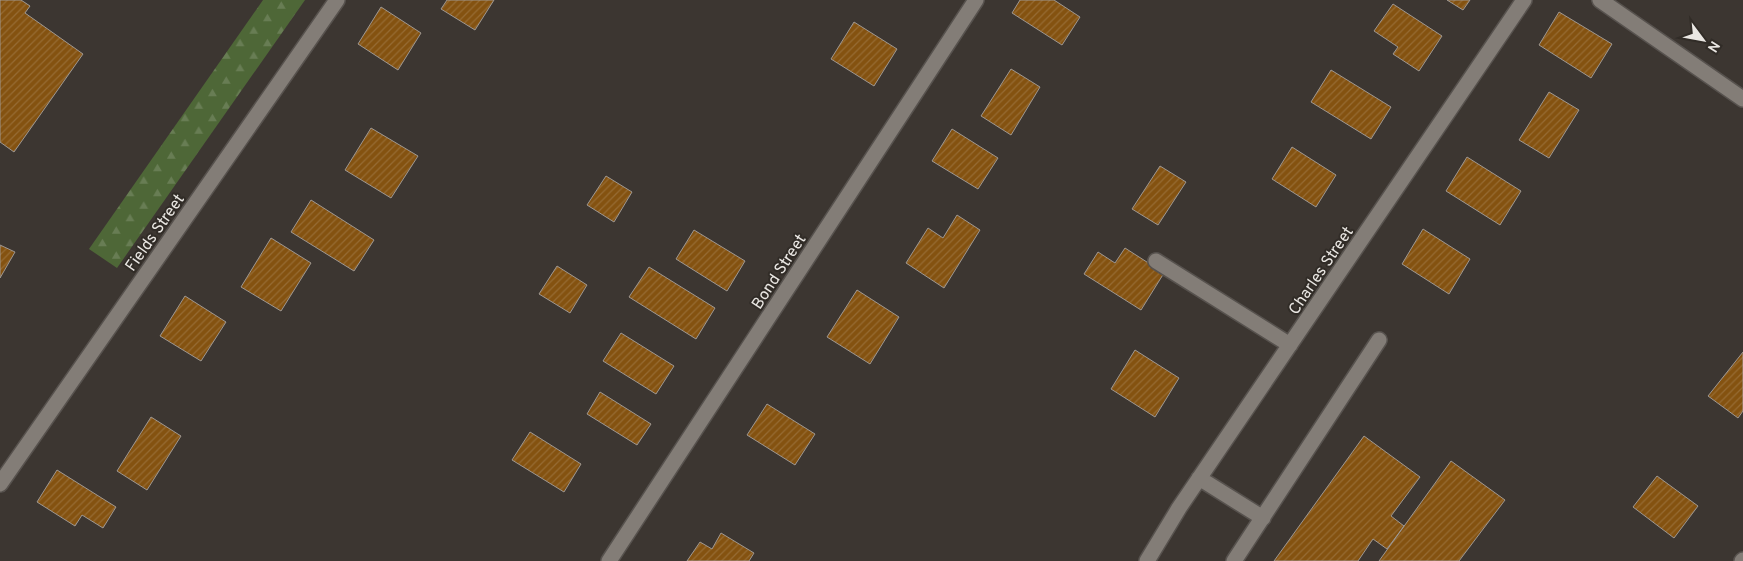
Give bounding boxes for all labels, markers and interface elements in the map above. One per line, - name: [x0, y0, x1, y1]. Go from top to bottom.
- north arrow: [1678, 15, 1728, 65]
- text: N: [1703, 37, 1723, 55]
- street label: Fields Street: [122, 190, 190, 276]
- street label: Charles Street: [1285, 223, 1359, 319]
- street label: Bond Street: [748, 231, 811, 313]

